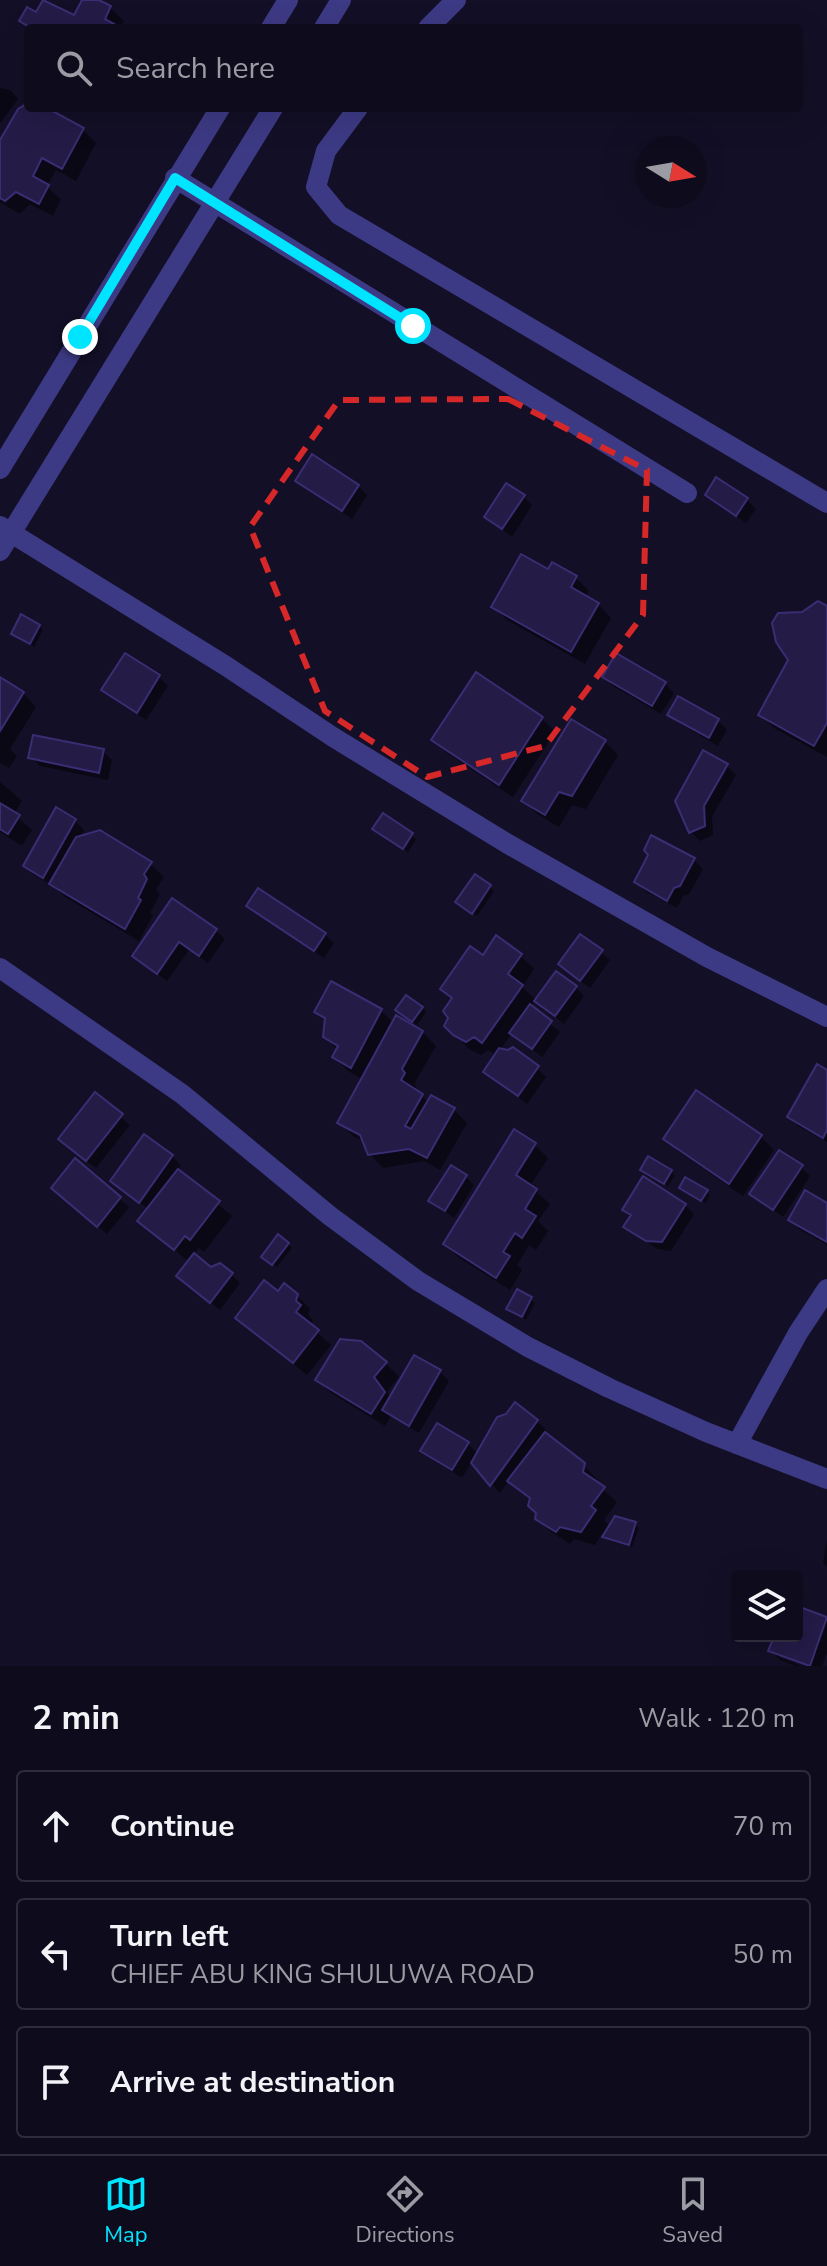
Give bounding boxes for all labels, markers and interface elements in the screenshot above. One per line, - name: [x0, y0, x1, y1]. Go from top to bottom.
- search box: [24, 24, 803, 112]
- icon: search: [52, 46, 96, 90]
- text: Search here: [116, 48, 275, 89]
- north arrow: [635, 136, 707, 208]
- route start: [395, 308, 431, 344]
- route end: [62, 319, 98, 355]
- map controls: [731, 1570, 803, 1642]
- button: layers: [731, 1570, 803, 1642]
- text: 2 min: [32, 1695, 120, 1741]
- text: Walk · 120 m: [638, 1701, 795, 1736]
- icon: ahead: [34, 1804, 78, 1848]
- text: Continue: [110, 1806, 235, 1847]
- text: 70 m: [733, 1809, 793, 1844]
- text: Turn left: [110, 1916, 228, 1957]
- icon: left: [34, 1932, 78, 1976]
- text: 50 m: [733, 1937, 793, 1972]
- text: CHIEF ABU KING SHULUWA ROAD: [110, 1957, 535, 1992]
- icon: arrive: [34, 2060, 78, 2104]
- text: Arrive at destination: [110, 2062, 395, 2103]
- tab: Map: [104, 2172, 148, 2250]
- tab: Directions: [356, 2172, 455, 2250]
- tab: Saved: [662, 2172, 723, 2250]

